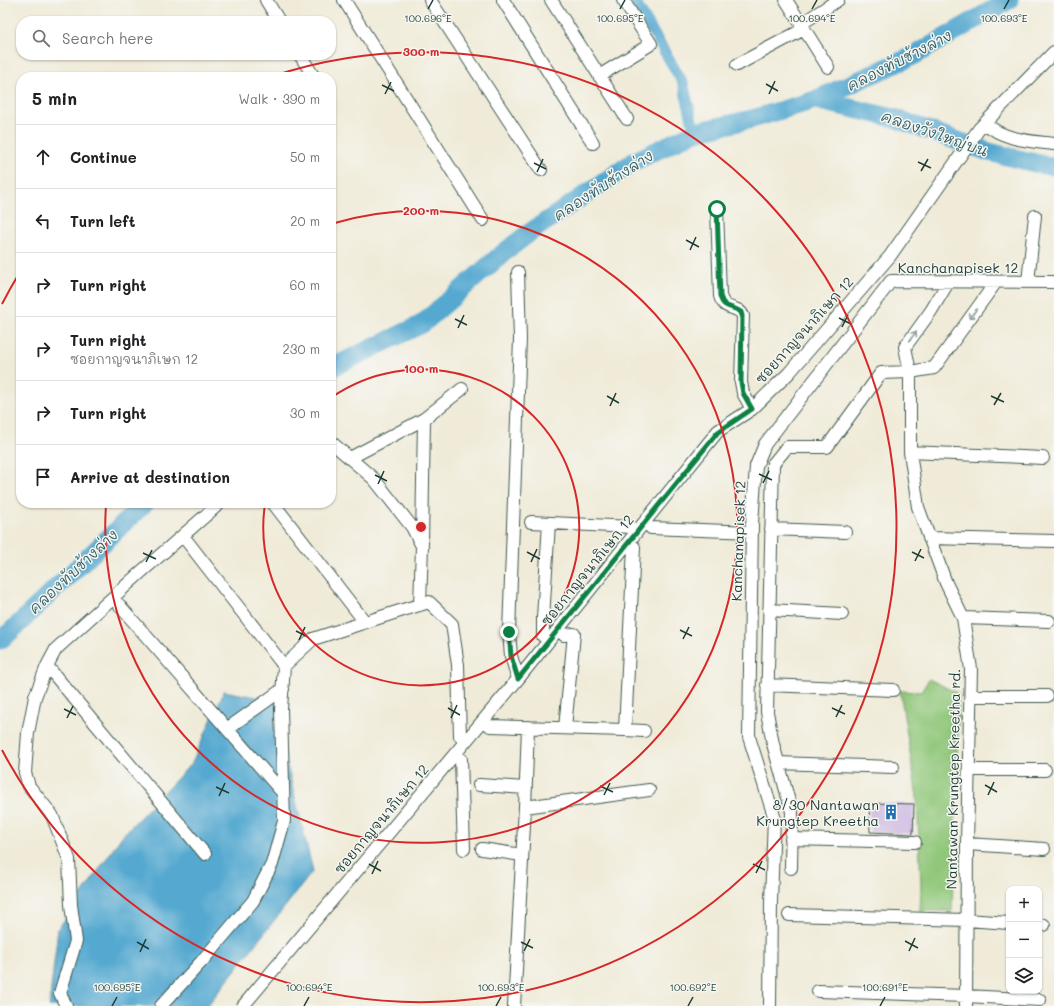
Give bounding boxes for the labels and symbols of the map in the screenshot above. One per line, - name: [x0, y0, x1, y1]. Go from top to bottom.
- text: 100.696°E: [404, 11, 452, 25]
- text: 100.695°E: [596, 11, 644, 25]
- text: 100.694°E: [788, 11, 836, 25]
- text: 100.693°E: [980, 11, 1028, 25]
- water label: คลองทับช้างล่าง: [843, 25, 955, 95]
- text: 300 m: [403, 43, 439, 59]
- water label: คลองวังใหญ่บน: [879, 105, 991, 161]
- water label: คลองทับช้างล่าง: [549, 145, 657, 225]
- route start: [708, 200, 726, 218]
- text: 200 m: [403, 202, 439, 218]
- street label: Kanchanapisek 12: [898, 258, 1018, 277]
- street label: ซอยกาญจนาภิเษก 12: [751, 272, 857, 388]
- one-way arrow: [969, 308, 977, 319]
- one-way arrow: [909, 331, 917, 342]
- text: 100 m: [404, 360, 438, 376]
- street label: Kanchanapisek 12: [726, 480, 750, 602]
- street label: ซอยกาญจนาภิเษก 12: [536, 510, 638, 630]
- centre of rings: [414, 520, 428, 534]
- water label: คลองทับช้างล่าง: [24, 524, 122, 618]
- route end: [500, 623, 518, 641]
- street label: Nantawan Krungtep Kreetha rd.: [942, 669, 964, 889]
- street label: ซอยกาญจนาภิเษก 12: [329, 760, 433, 878]
- place label: 8/30 Nantawan Krungtep Kreetha: [756, 795, 879, 830]
- building icon: 8/30 Nantawan Krungtep Kreetha: [882, 803, 900, 821]
- text: 100.695°E: [93, 980, 141, 994]
- text: 100.694°E: [285, 980, 333, 994]
- text: 100.693°E: [477, 980, 525, 994]
- text: 100.692°E: [670, 980, 717, 994]
- text: 100.691°E: [862, 980, 908, 994]

